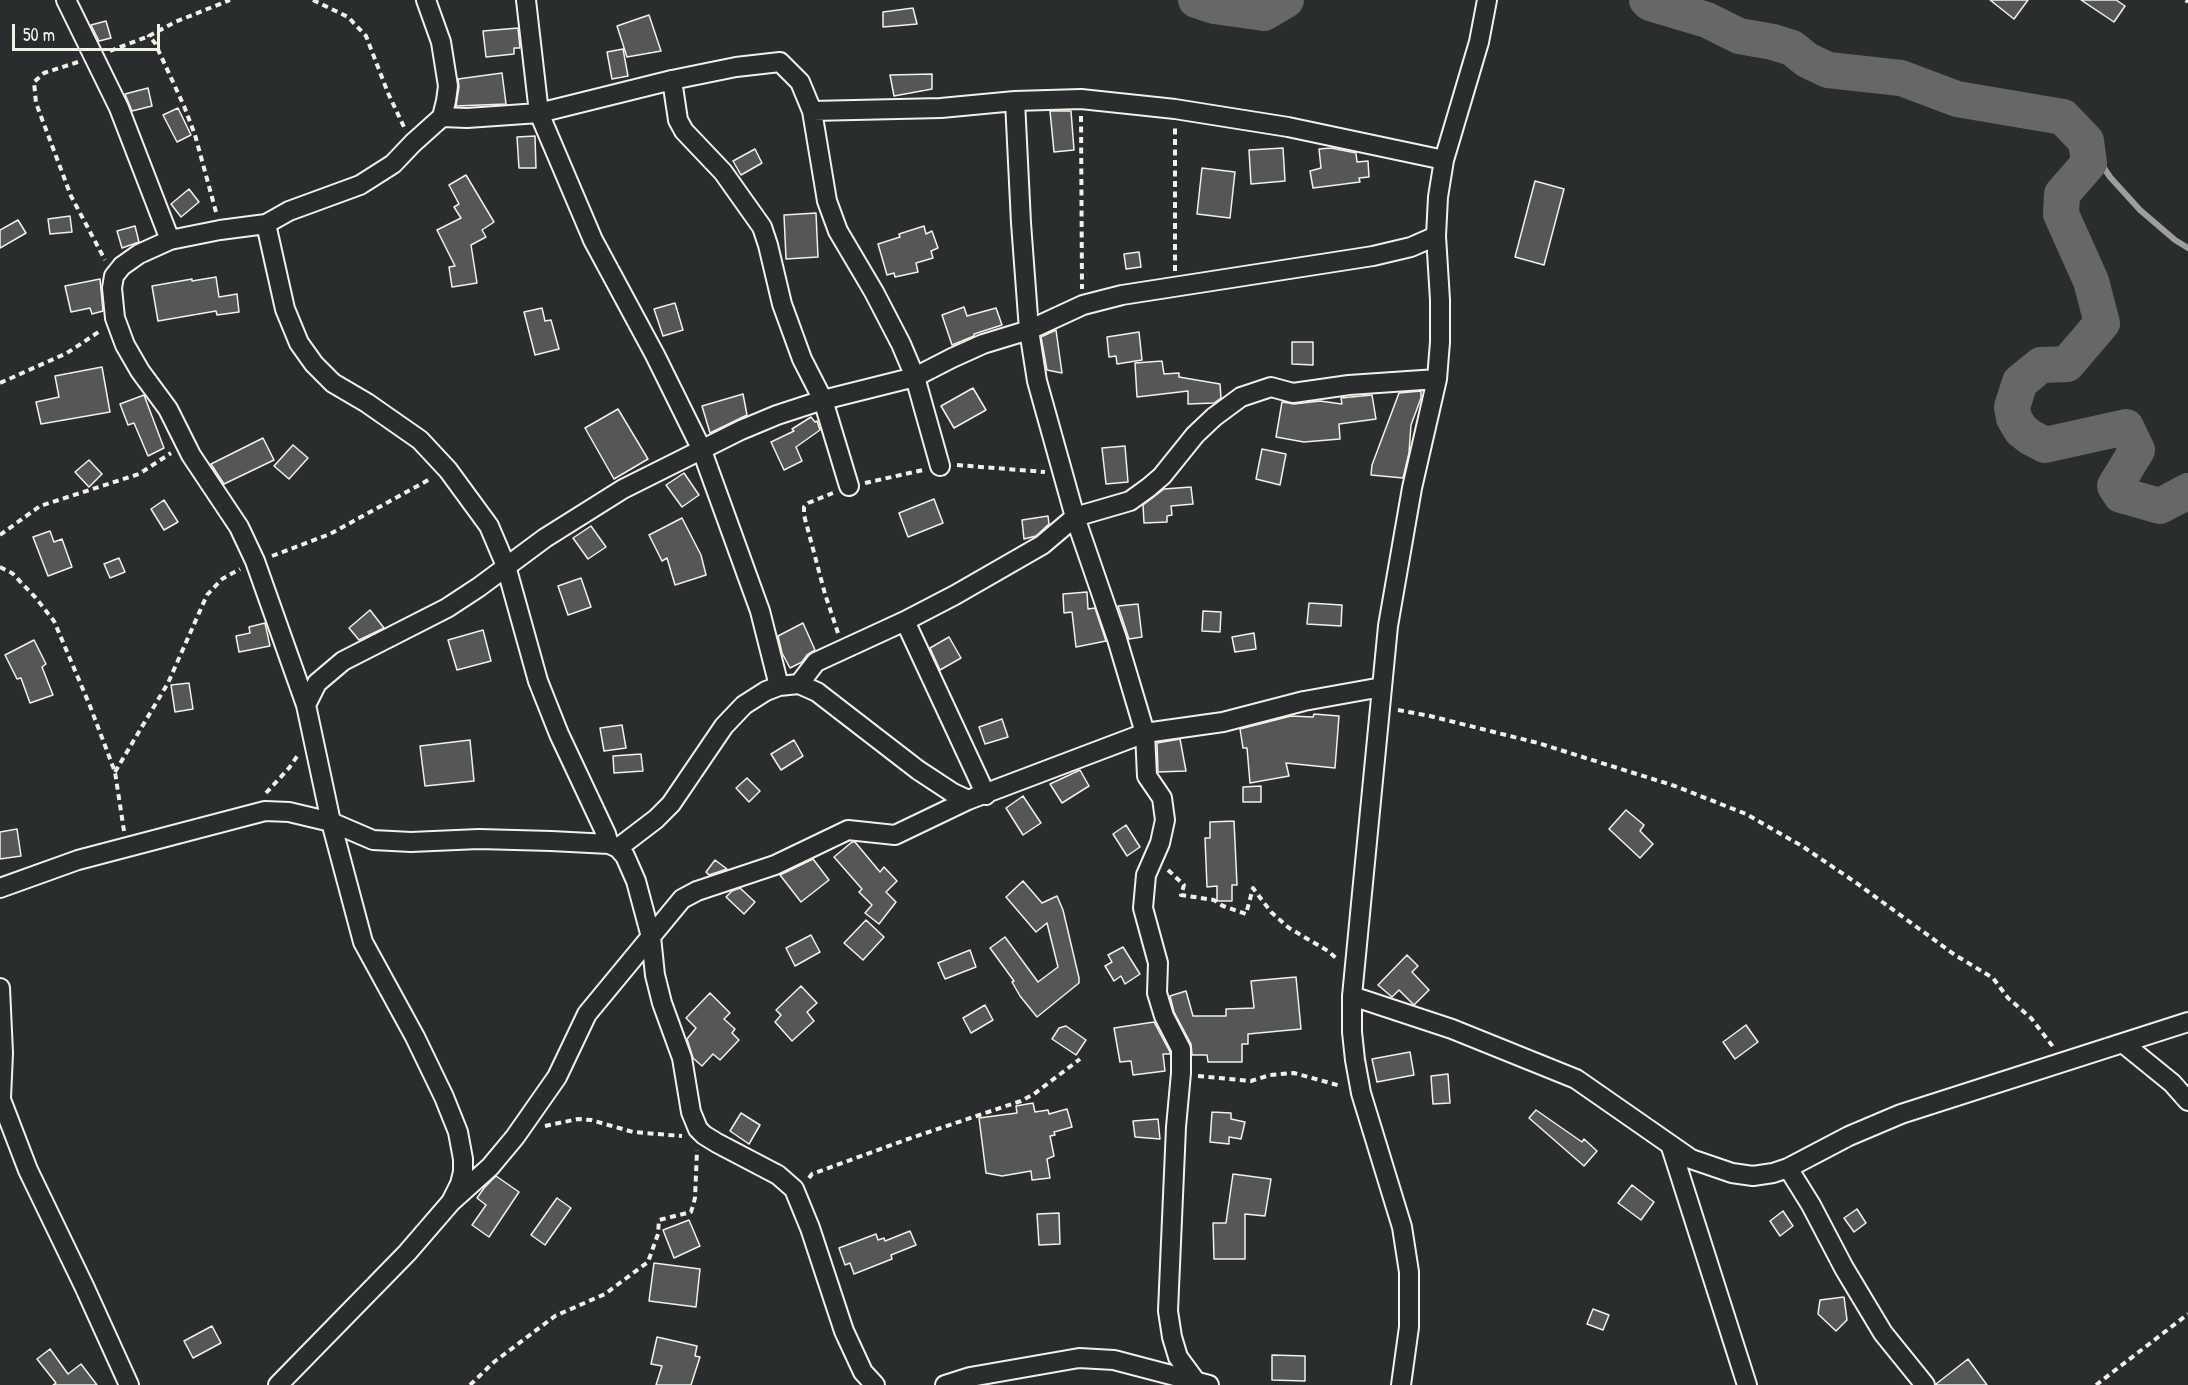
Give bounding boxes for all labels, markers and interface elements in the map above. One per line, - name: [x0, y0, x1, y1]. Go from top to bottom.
- scale bar: [15, 12, 164, 50]
- text: 50 m: [23, 22, 55, 47]

